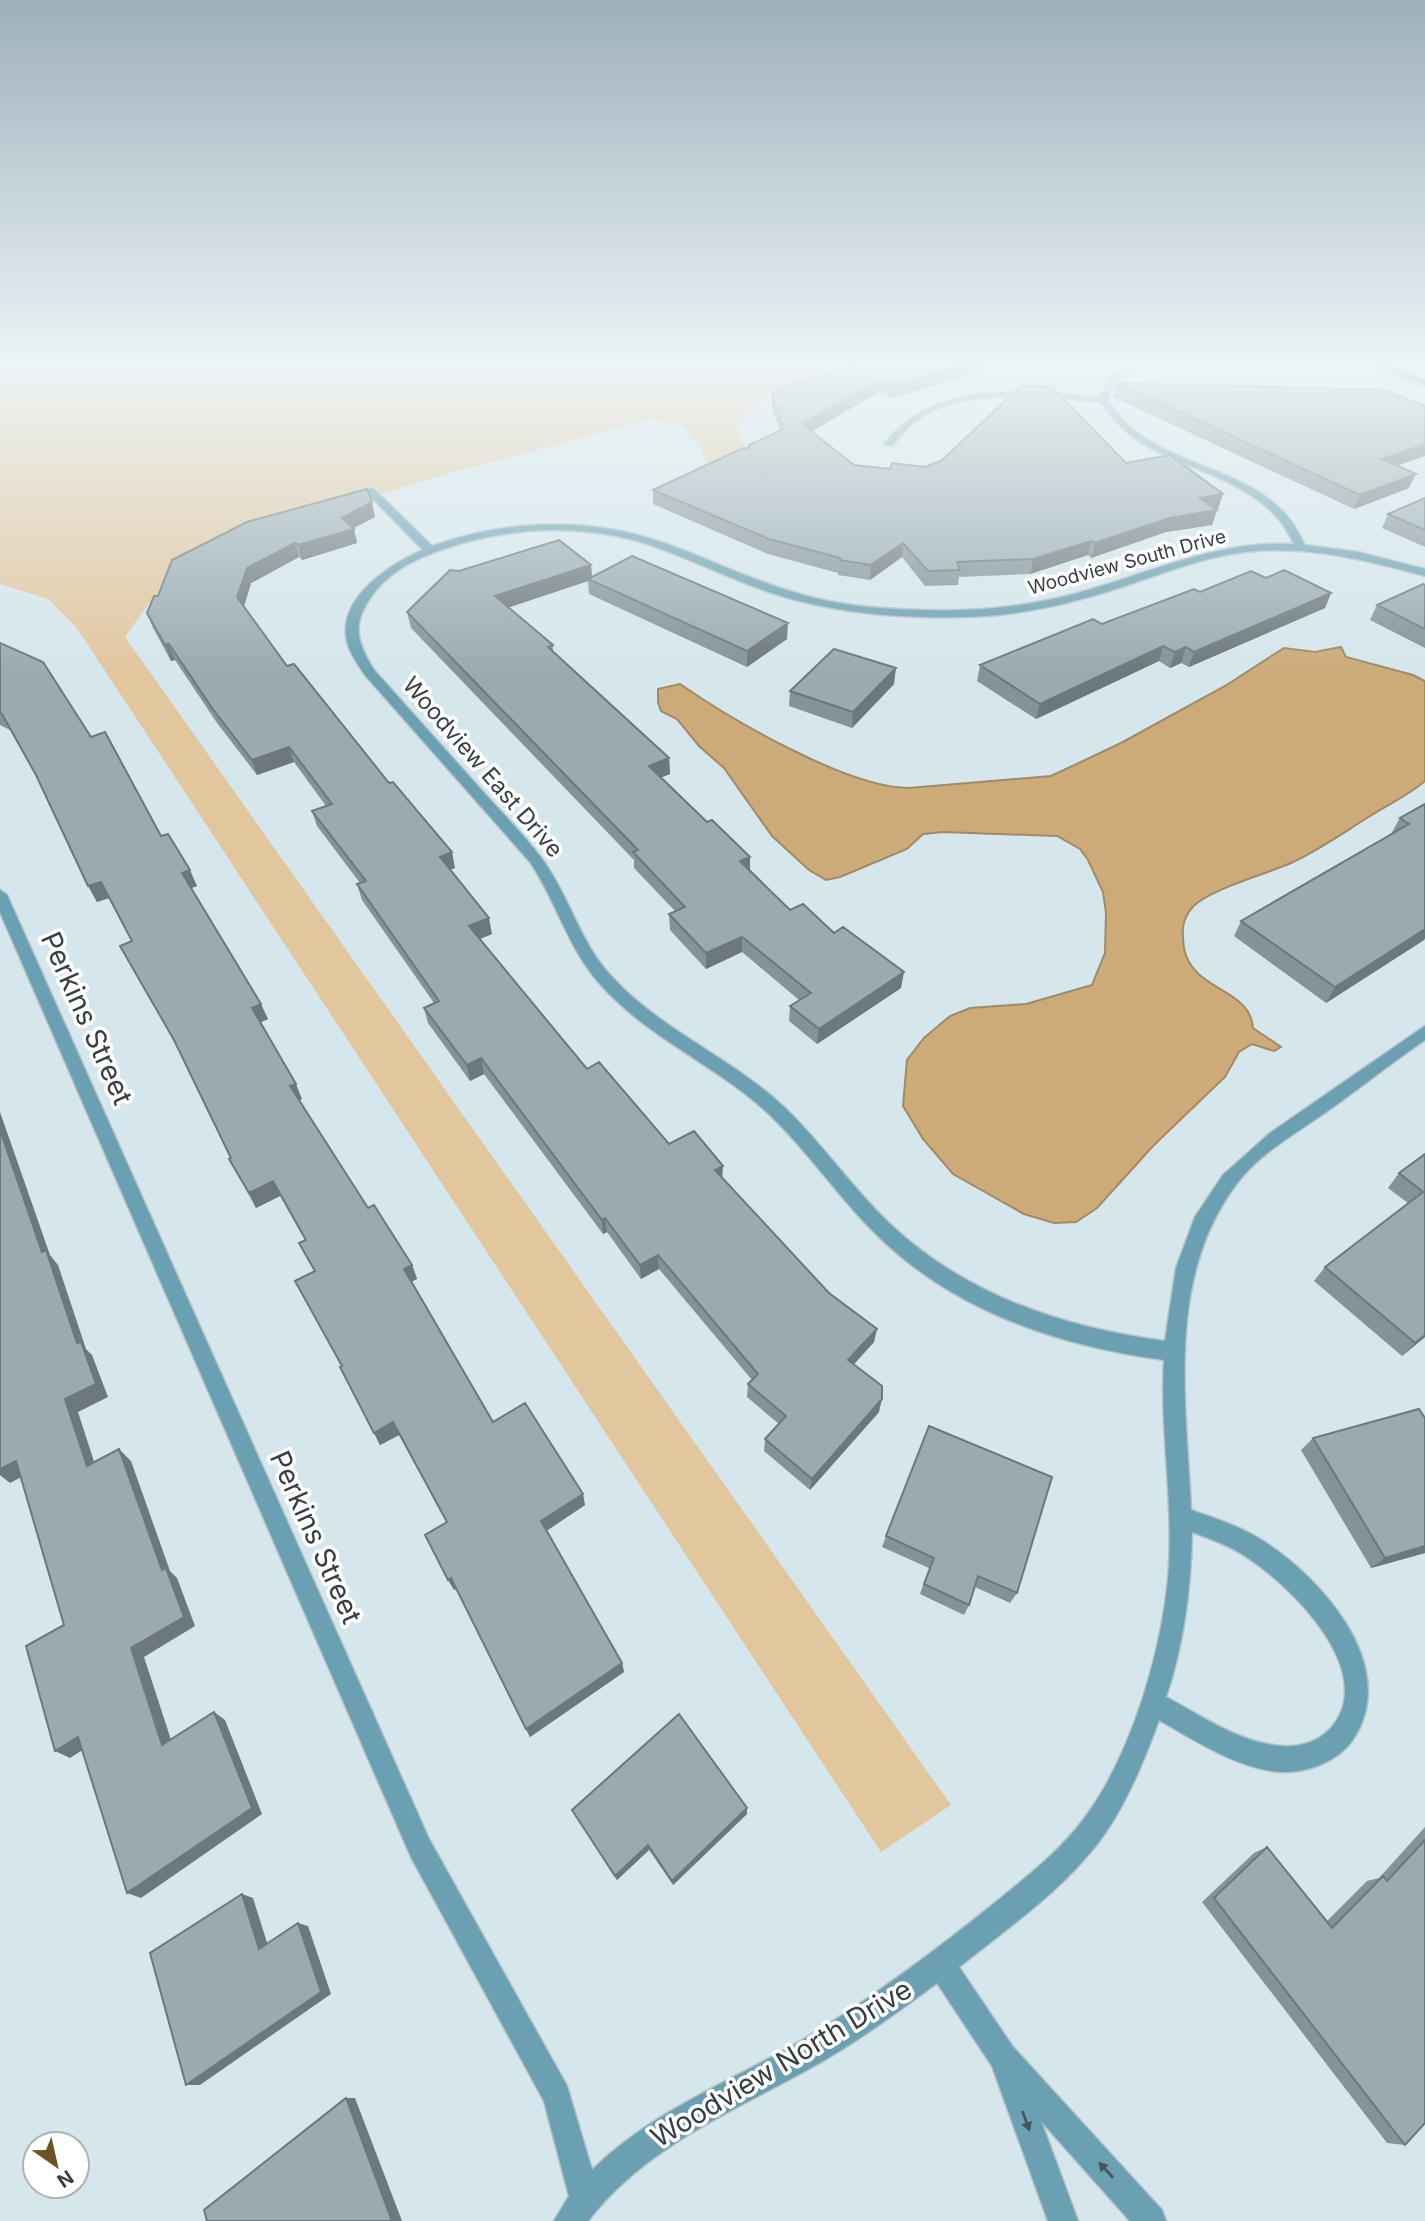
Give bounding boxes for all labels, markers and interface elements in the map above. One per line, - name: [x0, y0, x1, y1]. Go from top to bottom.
- street label: Woodview South Drive: [1026, 525, 1228, 599]
- street label: Woodview East Drive: [397, 671, 569, 863]
- street label: Perkins Street: [34, 926, 140, 1110]
- street label: Perkins Street: [263, 1445, 369, 1629]
- street label: Woodview North Drive: [644, 1972, 918, 2154]
- one-way arrow: [1021, 2111, 1032, 2132]
- north arrow: [21, 2130, 91, 2200]
- one-way arrow: [1099, 2162, 1115, 2179]
- text: N: [53, 2165, 78, 2192]

